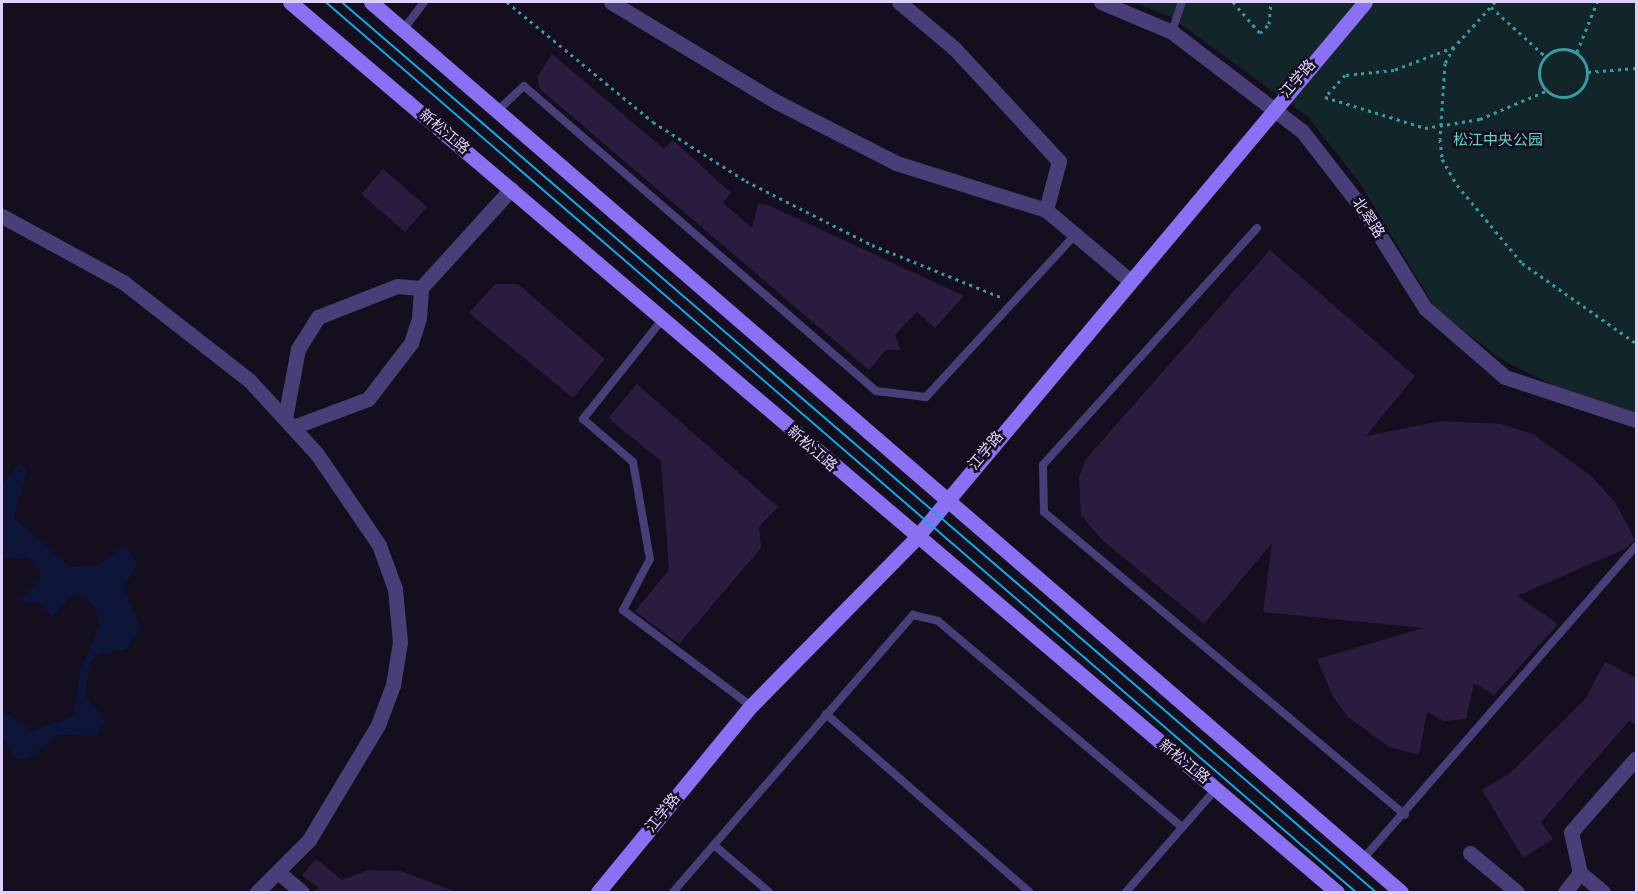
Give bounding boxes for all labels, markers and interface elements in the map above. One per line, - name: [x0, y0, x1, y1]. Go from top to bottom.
- street label: 江学路: [1276, 56, 1320, 102]
- street label: 新松江路: [415, 106, 473, 158]
- park label: 松江中央公园: [1453, 132, 1543, 150]
- street label: 北翠路: [1348, 194, 1388, 242]
- street label: 新松江路: [783, 423, 841, 475]
- street label: 江学路: [965, 428, 1007, 474]
- street label: 新松江路: [1155, 736, 1213, 788]
- street label: 江学路: [642, 790, 684, 836]

